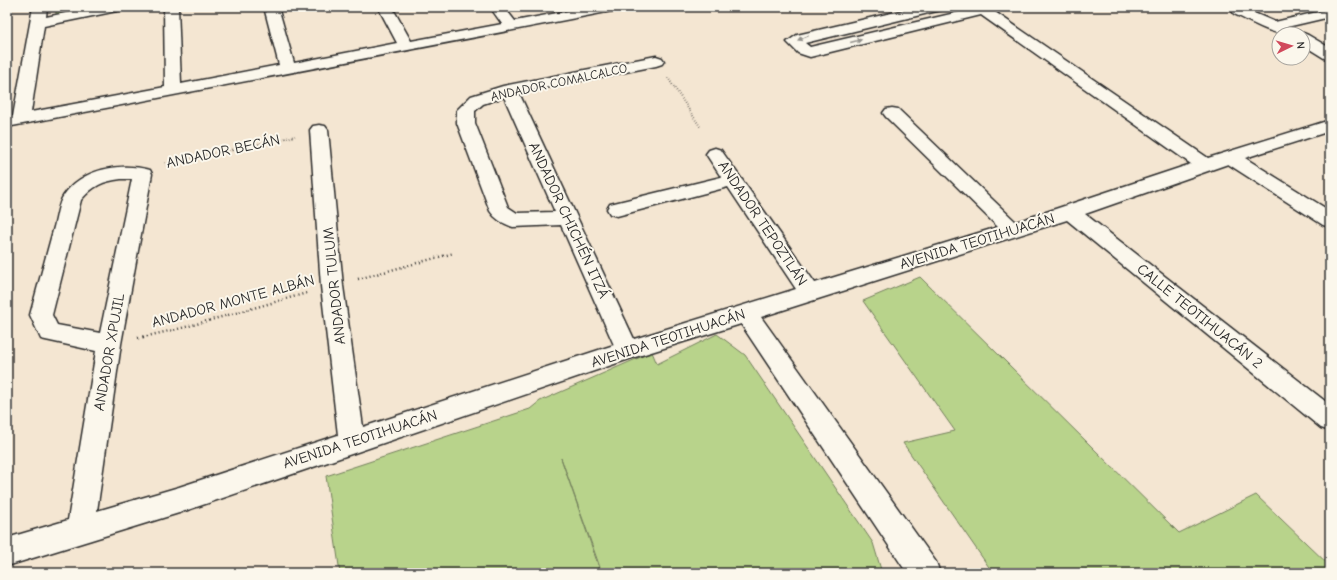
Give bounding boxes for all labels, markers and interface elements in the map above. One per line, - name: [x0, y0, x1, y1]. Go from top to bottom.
- north arrow: [1271, 26, 1311, 66]
- one-way arrow: [797, 35, 809, 42]
- one-way arrow: [850, 38, 862, 44]
- text: N: [1294, 41, 1307, 49]
- street label: ANDADOR COMALCALCO: [489, 60, 629, 104]
- street label: ANDADOR BECÁN: [164, 129, 281, 172]
- street label: ANDADOR CHICHÉN ITZÁ: [525, 139, 614, 301]
- street label: ANDADOR TEPOZTLÁN: [715, 157, 812, 289]
- street label: AVENIDA TEOTIHUACÁN: [897, 208, 1057, 273]
- street label: ANDADOR TULUM: [319, 226, 349, 346]
- street label: CALLE TEOTIHUACÁN 2: [1133, 259, 1267, 372]
- street label: ANDADOR MONTE ALBÁN: [149, 270, 316, 331]
- street label: ANDADOR XPUJIL: [90, 291, 128, 412]
- street label: AVENIDA TEOTIHUACÁN: [588, 304, 747, 371]
- street label: AVENIDA TEOTIHUACÁN: [280, 405, 439, 472]

